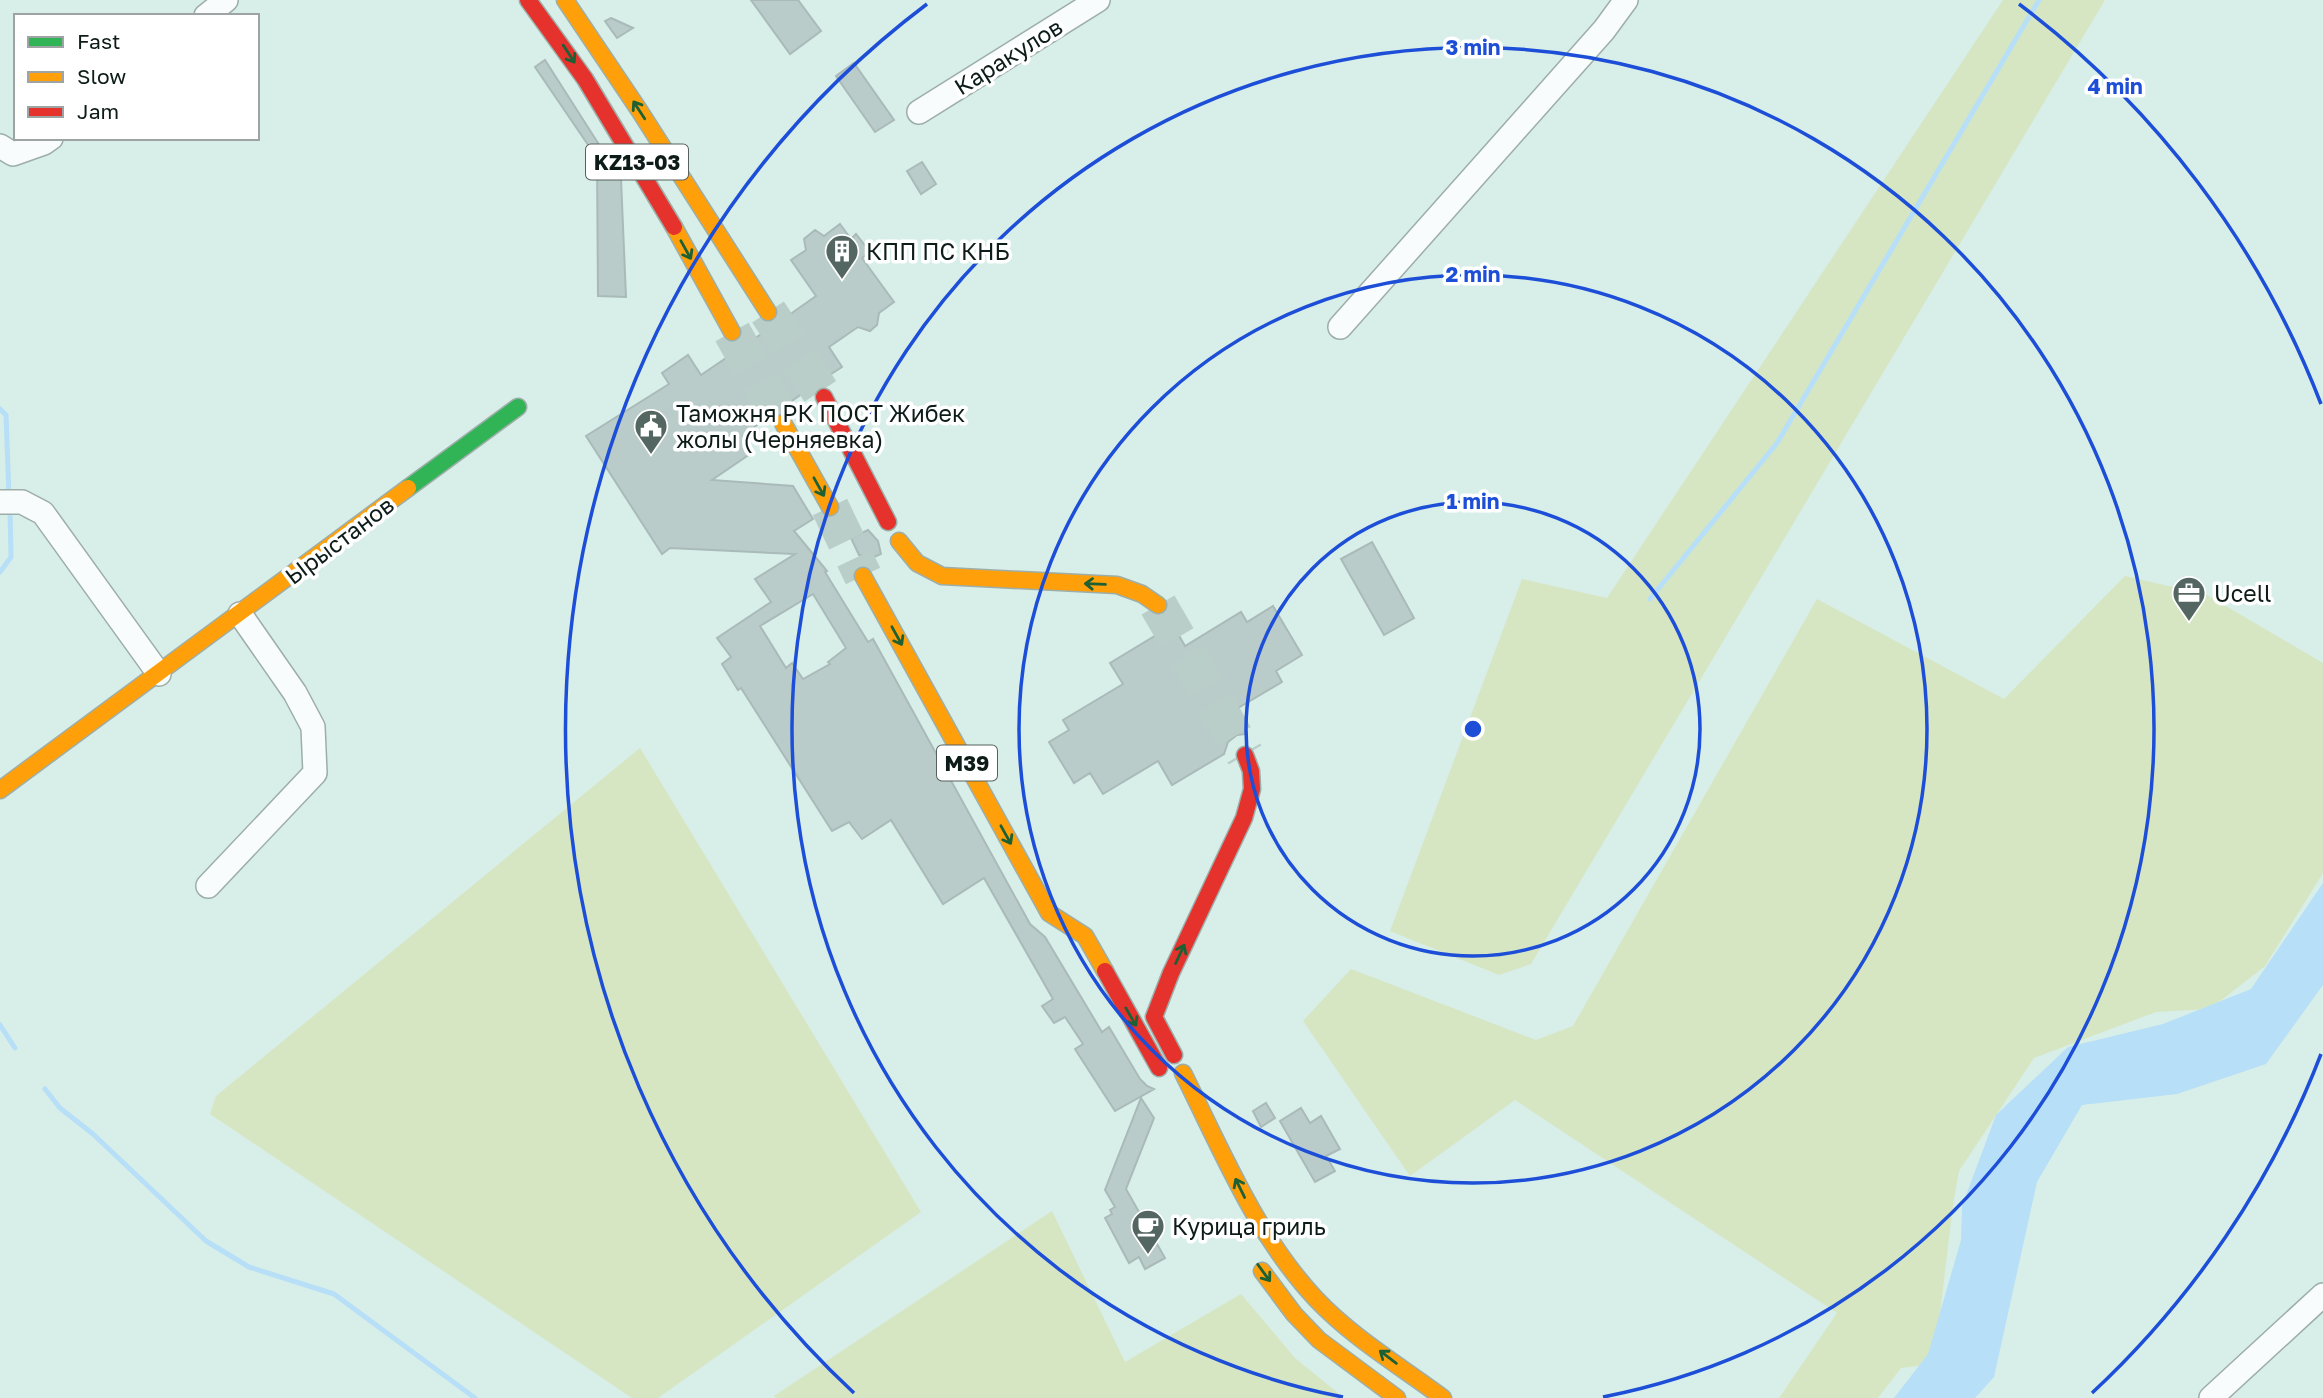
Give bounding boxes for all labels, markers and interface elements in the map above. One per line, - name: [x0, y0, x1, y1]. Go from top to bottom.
- street label: Каракулов: [949, 12, 1067, 100]
- legend: [14, 14, 259, 140]
- text: Fast: [77, 28, 120, 54]
- text: 3 min: [1446, 34, 1500, 60]
- one-way arrow: [562, 44, 576, 64]
- text: Slow: [77, 63, 126, 89]
- text: 4 min: [2087, 73, 2143, 99]
- text: Jam: [77, 98, 119, 124]
- one-way arrow: [632, 101, 646, 120]
- road number: KZ13-03: [586, 144, 688, 180]
- building icon: КПП ПС КНБ: [823, 232, 861, 281]
- place label: КПП ПС КНБ: [866, 237, 1010, 265]
- one-way arrow: [679, 239, 693, 259]
- text: 2 min: [1446, 261, 1500, 287]
- place label: Таможня РК ПОСТ Жибек жолы (Черняевка): [676, 399, 965, 453]
- public building icon: Таможня РК ПОСТ Жибек жолы (Черняевка): [632, 407, 670, 456]
- one-way arrow: [812, 476, 826, 496]
- text: 1 min: [1447, 488, 1499, 514]
- street label: Ырыстанов: [279, 490, 399, 590]
- office icon: Ucell: [2170, 574, 2208, 623]
- one-way arrow: [1083, 577, 1106, 591]
- place label: Ucell: [2214, 579, 2271, 607]
- one-way arrow: [890, 625, 904, 645]
- centre of rings: [1461, 717, 1485, 741]
- road number: M39: [937, 746, 997, 780]
- one-way arrow: [1000, 824, 1013, 845]
- one-way arrow: [1174, 944, 1187, 965]
- one-way arrow: [1124, 1006, 1138, 1026]
- one-way arrow: [1233, 1178, 1246, 1199]
- cafe icon: Курица гриль: [1129, 1207, 1167, 1256]
- place label: Курица гриль: [1172, 1212, 1326, 1240]
- one-way arrow: [1257, 1263, 1271, 1282]
- one-way arrow: [1379, 1350, 1398, 1365]

